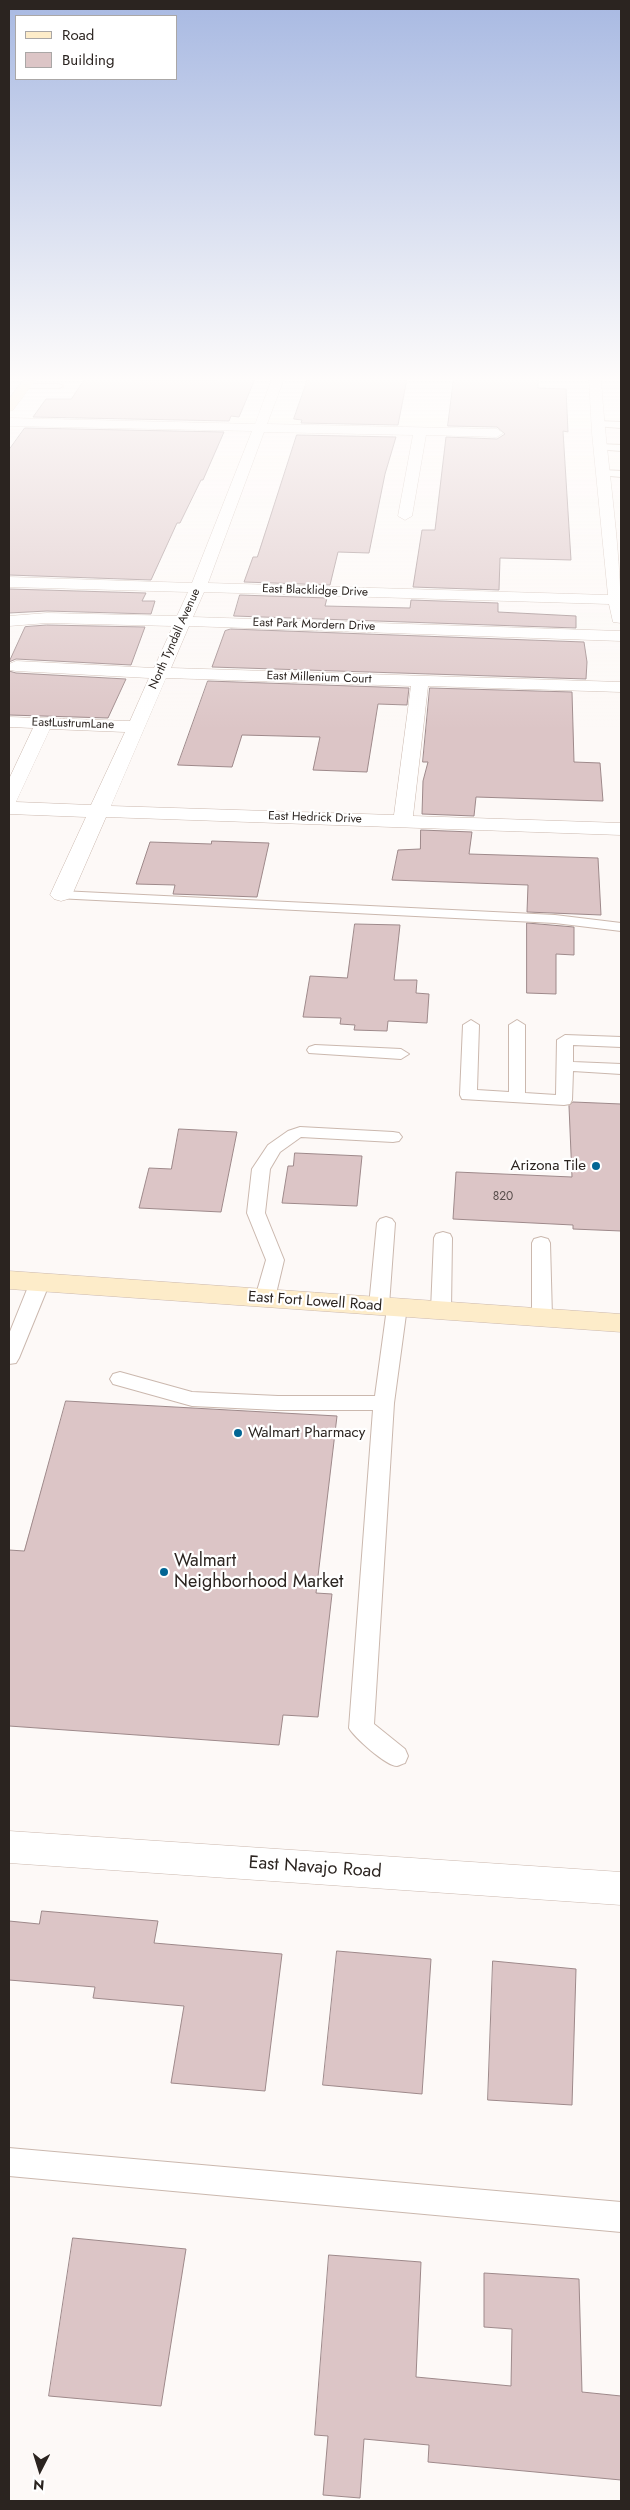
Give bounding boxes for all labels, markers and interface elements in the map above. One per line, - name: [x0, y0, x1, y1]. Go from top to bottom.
- legend: [15, 15, 178, 80]
- text: Road: [62, 24, 94, 46]
- text: Building: [62, 49, 114, 71]
- street label: East Blacklidge Drive: [262, 582, 368, 600]
- street label: North Tyndall Avenue: [146, 586, 204, 692]
- street label: East Park Mordern Drive: [252, 616, 376, 634]
- street label: East Millenium Court: [266, 669, 372, 687]
- street label: EastLustrumLane: [31, 715, 115, 733]
- street label: East Hedrick Drive: [268, 809, 362, 827]
- place label: Arizona Tile: [511, 1157, 586, 1175]
- marker: Arizona Tile: [590, 1160, 602, 1172]
- house number: 820: [493, 1190, 513, 1204]
- street label: East Fort Lowell Road: [247, 1288, 383, 1316]
- place label: Walmart Pharmacy: [248, 1424, 365, 1442]
- marker: Walmart Pharmacy: [232, 1427, 244, 1439]
- place label: Walmart Neighborhood Market: [174, 1551, 343, 1594]
- marker: Walmart Neighborhood Market: [158, 1566, 170, 1578]
- street label: East Navajo Road: [248, 1853, 382, 1883]
- north arrow: [15, 2445, 65, 2495]
- text: N: [32, 2474, 45, 2495]

